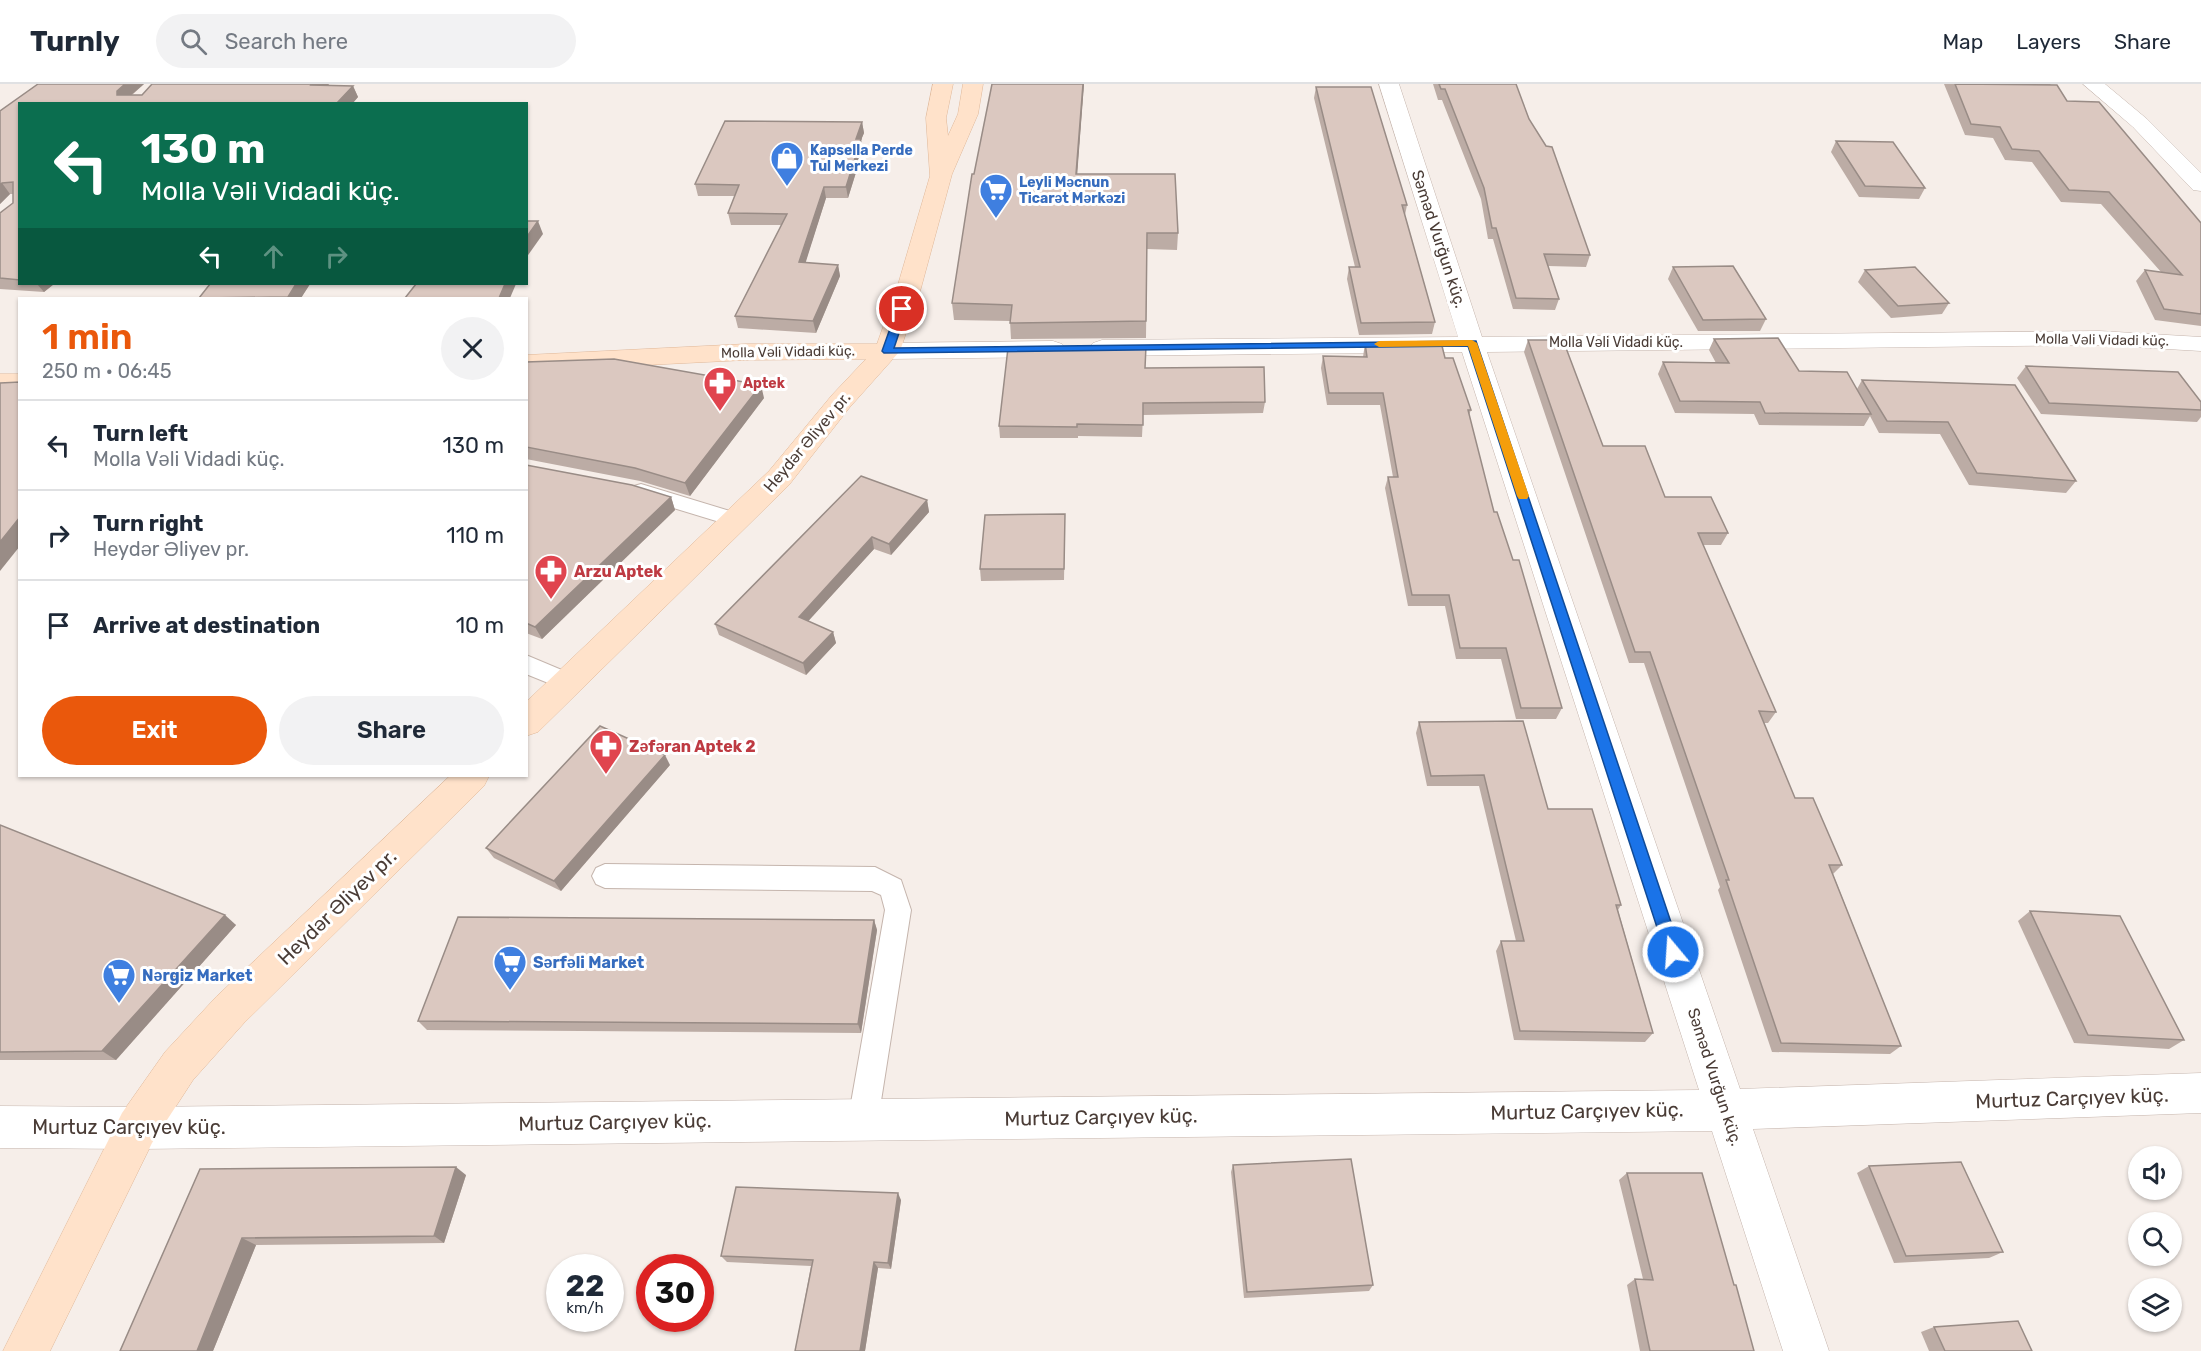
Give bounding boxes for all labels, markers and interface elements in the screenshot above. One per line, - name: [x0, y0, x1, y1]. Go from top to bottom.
- search box: [156, 14, 576, 68]
- text: Turnly: [30, 25, 120, 58]
- icon: search: [177, 25, 210, 58]
- text: Search here: [225, 28, 348, 55]
- text: Map: [1942, 29, 1983, 54]
- text: Layers: [2016, 29, 2081, 54]
- text: Share: [2114, 29, 2171, 54]
- text: 130 m: [141, 124, 266, 174]
- icon: left: [42, 126, 120, 204]
- shop icon: Kapsella Perde Tul Merkezi: [769, 140, 805, 187]
- place label: Kapsella Perde Tul Merkezi: [810, 142, 913, 175]
- street label: Səməd Vurğun küç.: [1408, 168, 1470, 310]
- supermarket icon: Leyli Məcnun Ticarət Mərkəzi: [978, 172, 1014, 219]
- place label: Leyli Məcnun Ticarət Mərkəzi: [1019, 174, 1125, 207]
- text: Molla Vəli Vidadi küç.: [141, 175, 400, 207]
- icon: left: [194, 240, 227, 273]
- icon: ahead: [257, 240, 290, 273]
- icon: right: [320, 240, 353, 273]
- pin: [876, 283, 927, 334]
- icon: arrive: [885, 292, 918, 325]
- text: 1 min: [42, 315, 133, 358]
- button: close: [441, 317, 504, 380]
- street label: Molla Vəli Vidadi küç.: [2035, 330, 2169, 350]
- street label: Molla Vəli Vidadi küç.: [1549, 334, 1683, 351]
- street label: Molla Vəli Vidadi küç.: [721, 342, 855, 362]
- text: 250 m · 06:45: [42, 359, 172, 383]
- pharmacy icon: Aptek: [702, 365, 738, 412]
- place label: Aptek: [743, 375, 786, 392]
- street label: Heydər Əliyev pr.: [760, 388, 854, 496]
- text: Turn left: [93, 420, 188, 447]
- icon: left: [42, 429, 75, 462]
- text: 130 m: [442, 432, 504, 459]
- text: Molla Vəli Vidadi küç.: [93, 447, 285, 471]
- text: Turn right: [93, 510, 203, 537]
- icon: right: [42, 519, 75, 552]
- text: 110 m: [446, 522, 504, 549]
- text: Heydər Əliyev pr.: [93, 537, 249, 561]
- pharmacy icon: Arzu Aptek: [533, 553, 569, 600]
- place label: Arzu Aptek: [574, 562, 663, 581]
- icon: arrive: [42, 609, 75, 642]
- text: Arrive at destination: [93, 612, 320, 639]
- text: 10 m: [456, 612, 504, 639]
- button: Exit: [42, 696, 267, 765]
- button: Share: [279, 696, 504, 765]
- pharmacy icon: Zəfəran Aptek 2: [588, 728, 624, 775]
- place label: Zəfəran Aptek 2: [629, 737, 756, 756]
- street label: Heydər Əliyev pr.: [273, 844, 401, 970]
- position arrow: [1641, 920, 1705, 984]
- supermarket icon: Sərfəli Market: [492, 944, 528, 991]
- place label: Sərfəli Market: [533, 953, 645, 972]
- supermarket icon: Nərgiz Market: [101, 957, 137, 1004]
- place label: Nərgiz Market: [142, 966, 253, 985]
- street label: Səməd Vurğun küç.: [1684, 1006, 1746, 1148]
- street label: Murtuz Carçıyev küç.: [1975, 1083, 2169, 1113]
- street label: Murtuz Carçıyev küç.: [1490, 1097, 1684, 1125]
- street label: Murtuz Carçıyev küç.: [1004, 1103, 1198, 1131]
- street label: Murtuz Carçıyev küç.: [518, 1108, 712, 1136]
- street label: Murtuz Carçıyev küç.: [32, 1115, 226, 1139]
- map controls: [2128, 1146, 2182, 1332]
- button: sound: [2128, 1146, 2182, 1200]
- button: search: [2128, 1212, 2182, 1266]
- speed limit sign: 30: [636, 1254, 714, 1332]
- text: 22: [566, 1268, 605, 1304]
- button: layers: [2128, 1278, 2182, 1332]
- text: km/h: [566, 1299, 604, 1317]

